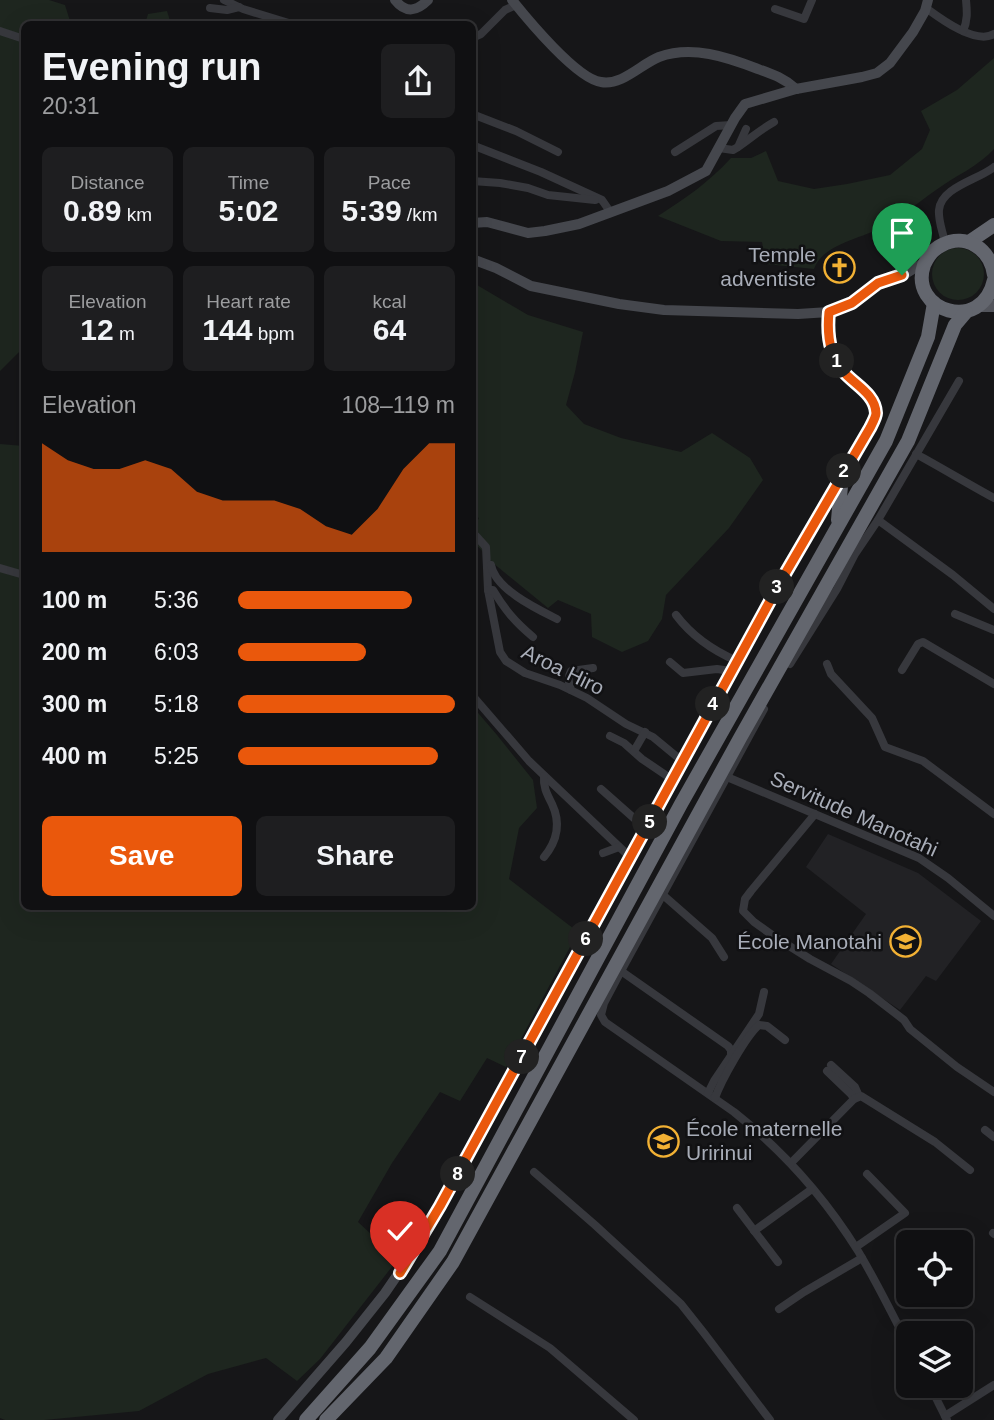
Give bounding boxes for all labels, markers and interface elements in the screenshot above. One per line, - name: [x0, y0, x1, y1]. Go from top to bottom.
- button: share: [381, 44, 455, 118]
- text: Evening run: [42, 46, 262, 88]
- text: 20:31: [42, 93, 100, 119]
- text: Distance: [71, 172, 144, 193]
- text: Time: [228, 172, 269, 193]
- text: Pace: [368, 172, 411, 193]
- text: 0.89: [63, 194, 121, 227]
- text: 5:02: [218, 194, 279, 227]
- text: 5:39: [342, 194, 402, 227]
- pin: [872, 203, 932, 275]
- text: km: [121, 204, 152, 225]
- text: /km: [402, 204, 437, 225]
- icon: arrive: [883, 214, 921, 252]
- place label: Temple adventiste: [720, 243, 816, 290]
- church icon: Temple adventiste: [822, 250, 856, 284]
- text: Elevation: [68, 291, 147, 312]
- text: Heart rate: [206, 291, 291, 312]
- text: kcal: [373, 291, 406, 312]
- text: 12: [80, 313, 114, 346]
- text: 144: [202, 313, 252, 346]
- text: 64: [373, 313, 406, 346]
- text: m: [114, 323, 135, 344]
- text: bpm: [252, 323, 295, 344]
- pin: 1: [820, 344, 854, 378]
- text: 1: [831, 350, 842, 371]
- text: Elevation: [42, 392, 137, 418]
- text: 108–119 m: [342, 392, 455, 418]
- pin: 2: [826, 454, 862, 489]
- text: 2: [838, 460, 849, 481]
- pin: 3: [760, 570, 794, 604]
- text: 3: [771, 576, 782, 597]
- text: 100 m: [42, 587, 107, 613]
- text: 5:36: [154, 587, 199, 613]
- text: 200 m: [42, 639, 107, 665]
- text: 6:03: [154, 639, 199, 665]
- street label: Aroa Hiro: [518, 640, 608, 699]
- pin: 4: [696, 686, 730, 722]
- text: 300 m: [42, 691, 107, 717]
- text: 5:18: [154, 691, 199, 717]
- text: 4: [707, 693, 718, 714]
- text: 400 m: [42, 743, 107, 769]
- text: 5:25: [154, 743, 199, 769]
- street label: Servitude Manotahi: [767, 766, 942, 861]
- pin: 5: [632, 804, 668, 840]
- text: 5: [644, 811, 655, 832]
- button: Save: [42, 816, 242, 896]
- button: Share: [256, 816, 455, 896]
- pin: 6: [568, 922, 604, 956]
- school or university icon: École Manotahi: [888, 925, 922, 959]
- text: 6: [580, 928, 591, 949]
- place label: École Manotahi: [737, 930, 882, 953]
- pin: 7: [504, 1040, 540, 1074]
- text: 7: [516, 1046, 527, 1067]
- place label: École maternelle Uririnui: [686, 1117, 842, 1164]
- school or university icon: École maternelle Uririnui: [646, 1124, 680, 1158]
- pin: 8: [440, 1156, 476, 1192]
- text: 8: [452, 1163, 463, 1184]
- pin: [370, 1201, 430, 1273]
- icon: check: [381, 1212, 419, 1250]
- map controls: [896, 1230, 973, 1398]
- button: locate: [896, 1230, 973, 1307]
- button: layers: [896, 1321, 973, 1398]

